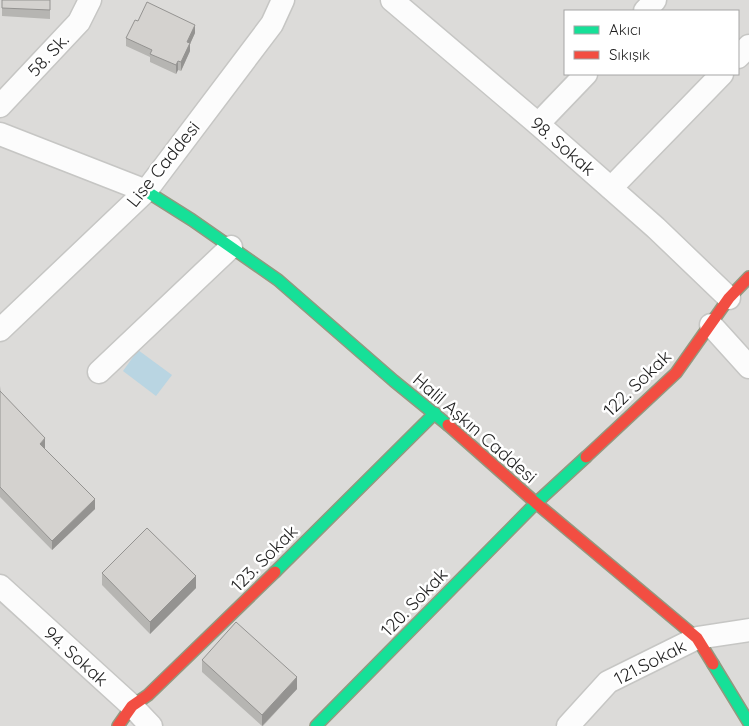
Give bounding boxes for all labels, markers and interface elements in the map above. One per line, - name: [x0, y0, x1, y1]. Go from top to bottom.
- legend: [564, 10, 739, 75]
- text: Akıcı: [609, 20, 641, 39]
- street label: 58. Sk.: [22, 29, 74, 81]
- text: Sıkışık: [609, 45, 650, 64]
- street label: 98. Sokak: [526, 111, 600, 181]
- street label: Lise Caddesi: [121, 116, 205, 212]
- street label: 122. Sokak: [598, 345, 676, 421]
- street label: Halil Aşkın Caddesi: [408, 368, 542, 488]
- street label: 123. Sokak: [226, 520, 302, 596]
- street label: 120. Sokak: [376, 563, 452, 641]
- street label: 94. Sokak: [39, 621, 113, 691]
- street label: 121.Sokak: [610, 634, 690, 690]

